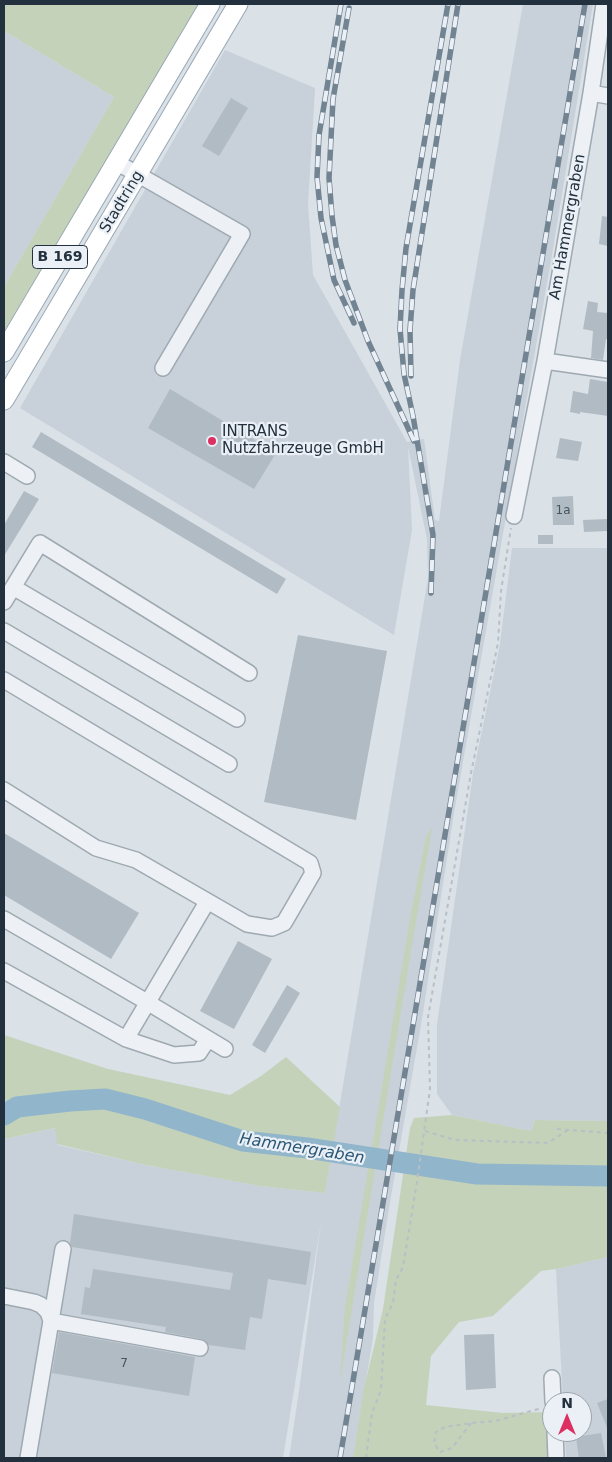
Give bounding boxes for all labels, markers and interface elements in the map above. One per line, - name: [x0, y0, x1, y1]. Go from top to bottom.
- street label: Am Hammergraben: [546, 153, 590, 301]
- street label: Stadtring: [96, 168, 148, 236]
- road number: B 169: [32, 246, 88, 268]
- place label: INTRANS Nutzfahrzeuge GmbH: [222, 423, 384, 458]
- marker: INTRANS Nutzfahrzeuge GmbH: [206, 435, 218, 447]
- house number: 1a: [556, 504, 570, 518]
- water label: Hammergraben: [238, 1130, 366, 1168]
- house number: 7: [120, 1357, 128, 1371]
- north arrow: [542, 1392, 592, 1442]
- text: N: [561, 1395, 573, 1411]

